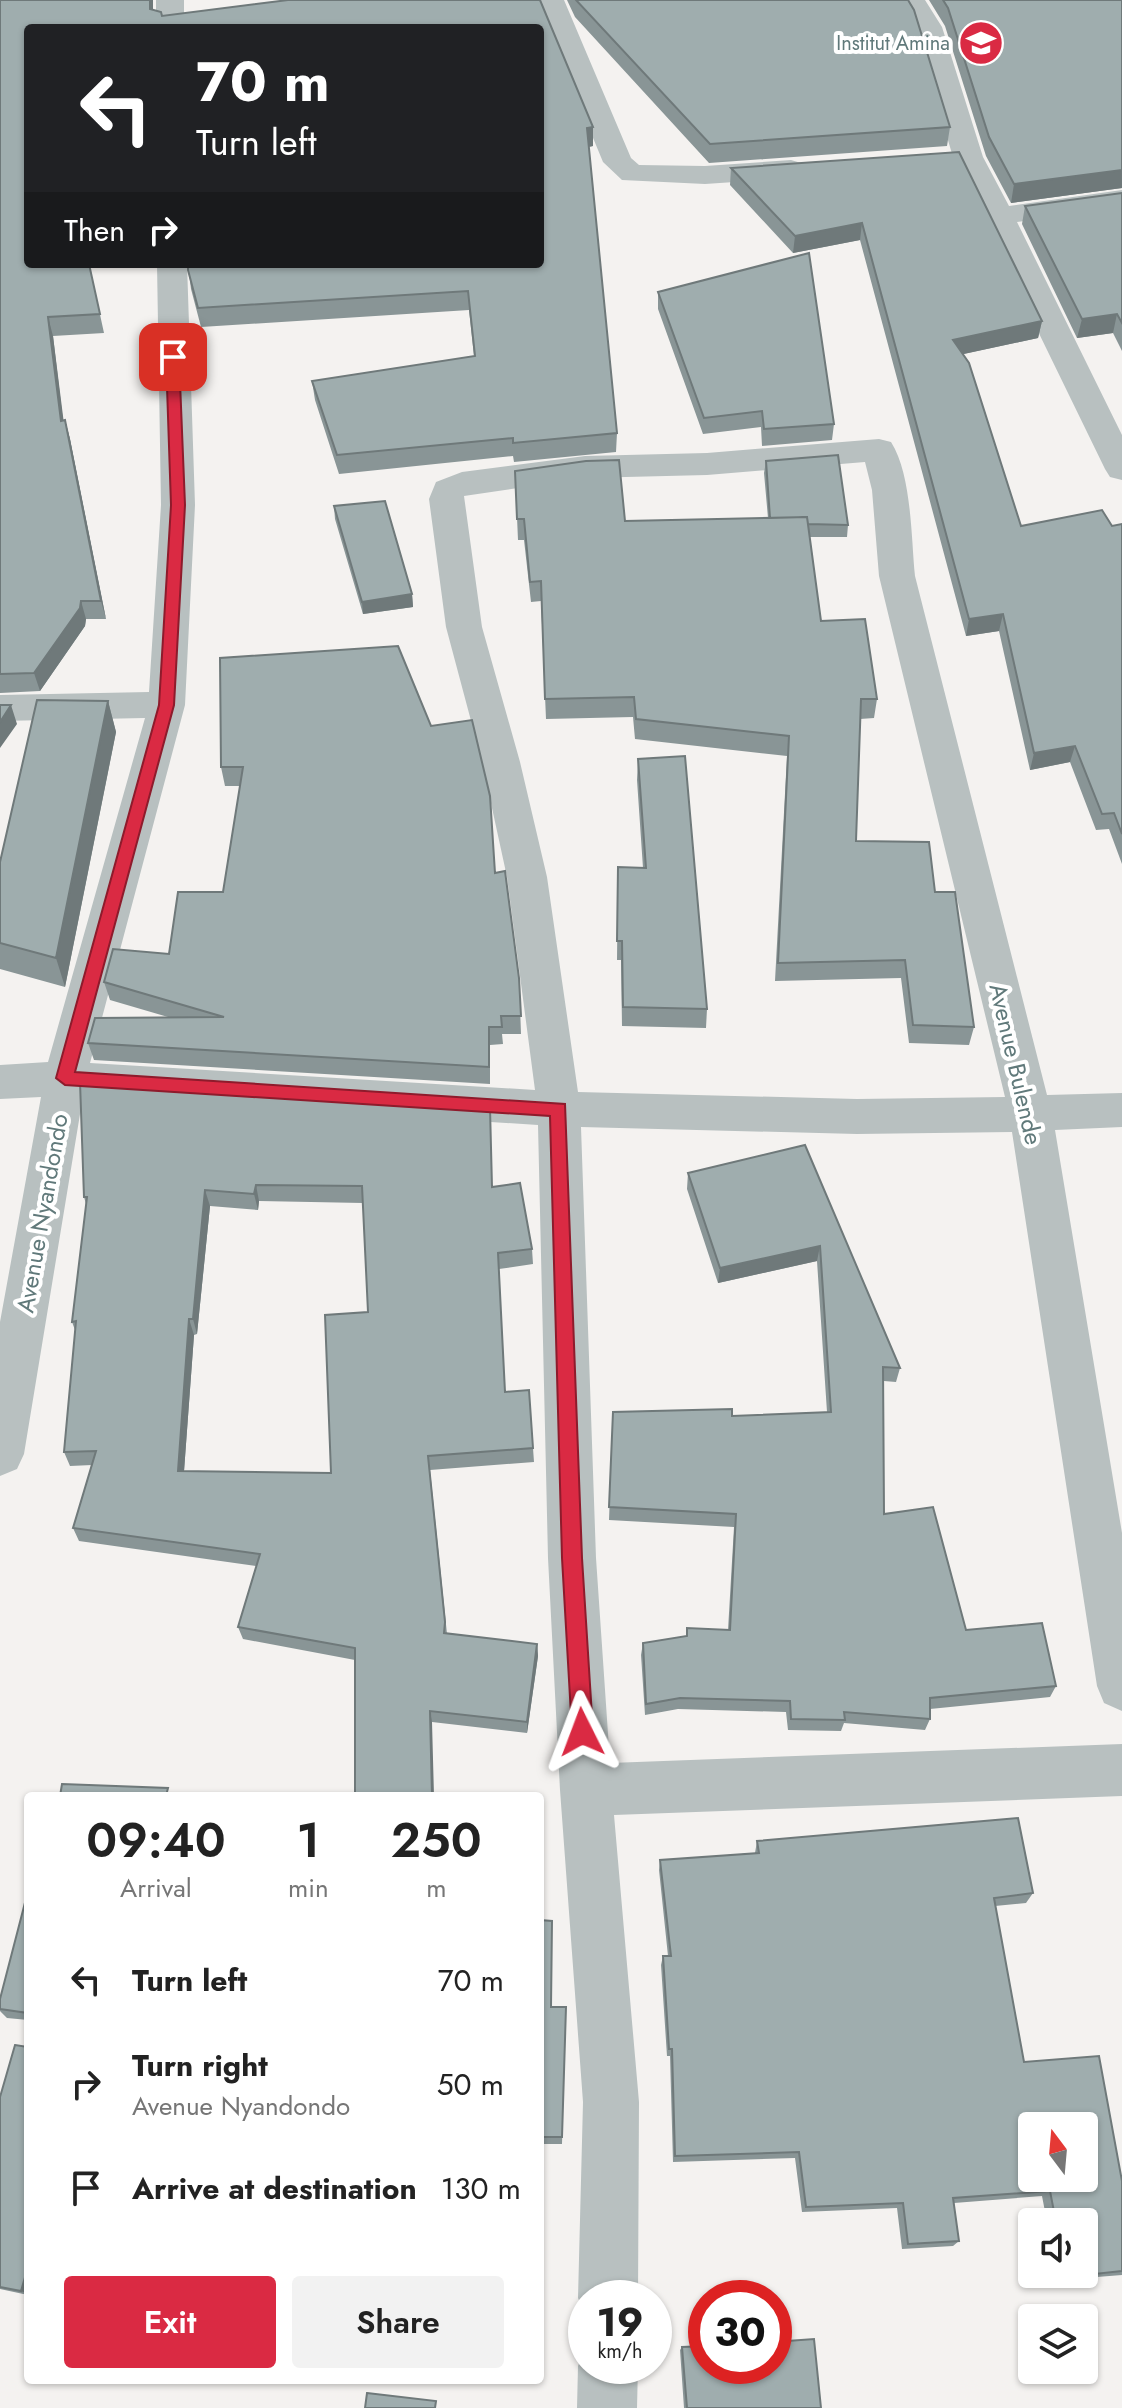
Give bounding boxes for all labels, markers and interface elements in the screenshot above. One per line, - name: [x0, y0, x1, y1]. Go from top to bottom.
- school or university icon: Institut Amina: [957, 19, 1005, 67]
- place label: Institut Amina: [836, 29, 950, 58]
- text: 70 m: [196, 41, 330, 122]
- icon: left: [64, 56, 168, 160]
- text: Turn left: [196, 116, 317, 168]
- icon: right: [141, 208, 185, 252]
- text: Then: [64, 209, 125, 252]
- pin: [139, 323, 207, 391]
- icon: arrive: [151, 335, 195, 379]
- street label: Avenue Bulende: [980, 980, 1052, 1148]
- street label: Avenue Nyandondo: [7, 1111, 77, 1315]
- position arrow: [540, 1690, 624, 1774]
- text: 09:40: [86, 1806, 226, 1875]
- text: 1: [296, 1806, 320, 1875]
- text: 250: [391, 1806, 482, 1875]
- text: Arrival: [120, 1869, 192, 1907]
- text: min: [288, 1869, 329, 1907]
- text: m: [426, 1869, 446, 1907]
- icon: left: [64, 1958, 108, 2002]
- text: Turn left: [132, 1959, 247, 2002]
- text: 70 m: [438, 1959, 504, 2002]
- text: Turn right: [132, 2044, 268, 2087]
- icon: right: [64, 2062, 108, 2106]
- text: 50 m: [437, 2063, 504, 2106]
- text: Avenue Nyandondo: [132, 2087, 350, 2125]
- north arrow: [1018, 2112, 1098, 2192]
- map controls: [1018, 2112, 1098, 2384]
- icon: arrive: [64, 2166, 108, 2210]
- text: Arrive at destination: [132, 2167, 417, 2210]
- text: 130 m: [441, 2167, 521, 2210]
- button: sound: [1018, 2208, 1098, 2288]
- button: Exit: [64, 2276, 276, 2368]
- button: Share: [292, 2276, 504, 2368]
- speed limit sign: 30: [688, 2280, 792, 2384]
- text: 19: [596, 2293, 644, 2351]
- button: layers: [1018, 2304, 1098, 2384]
- text: km/h: [597, 2337, 643, 2366]

